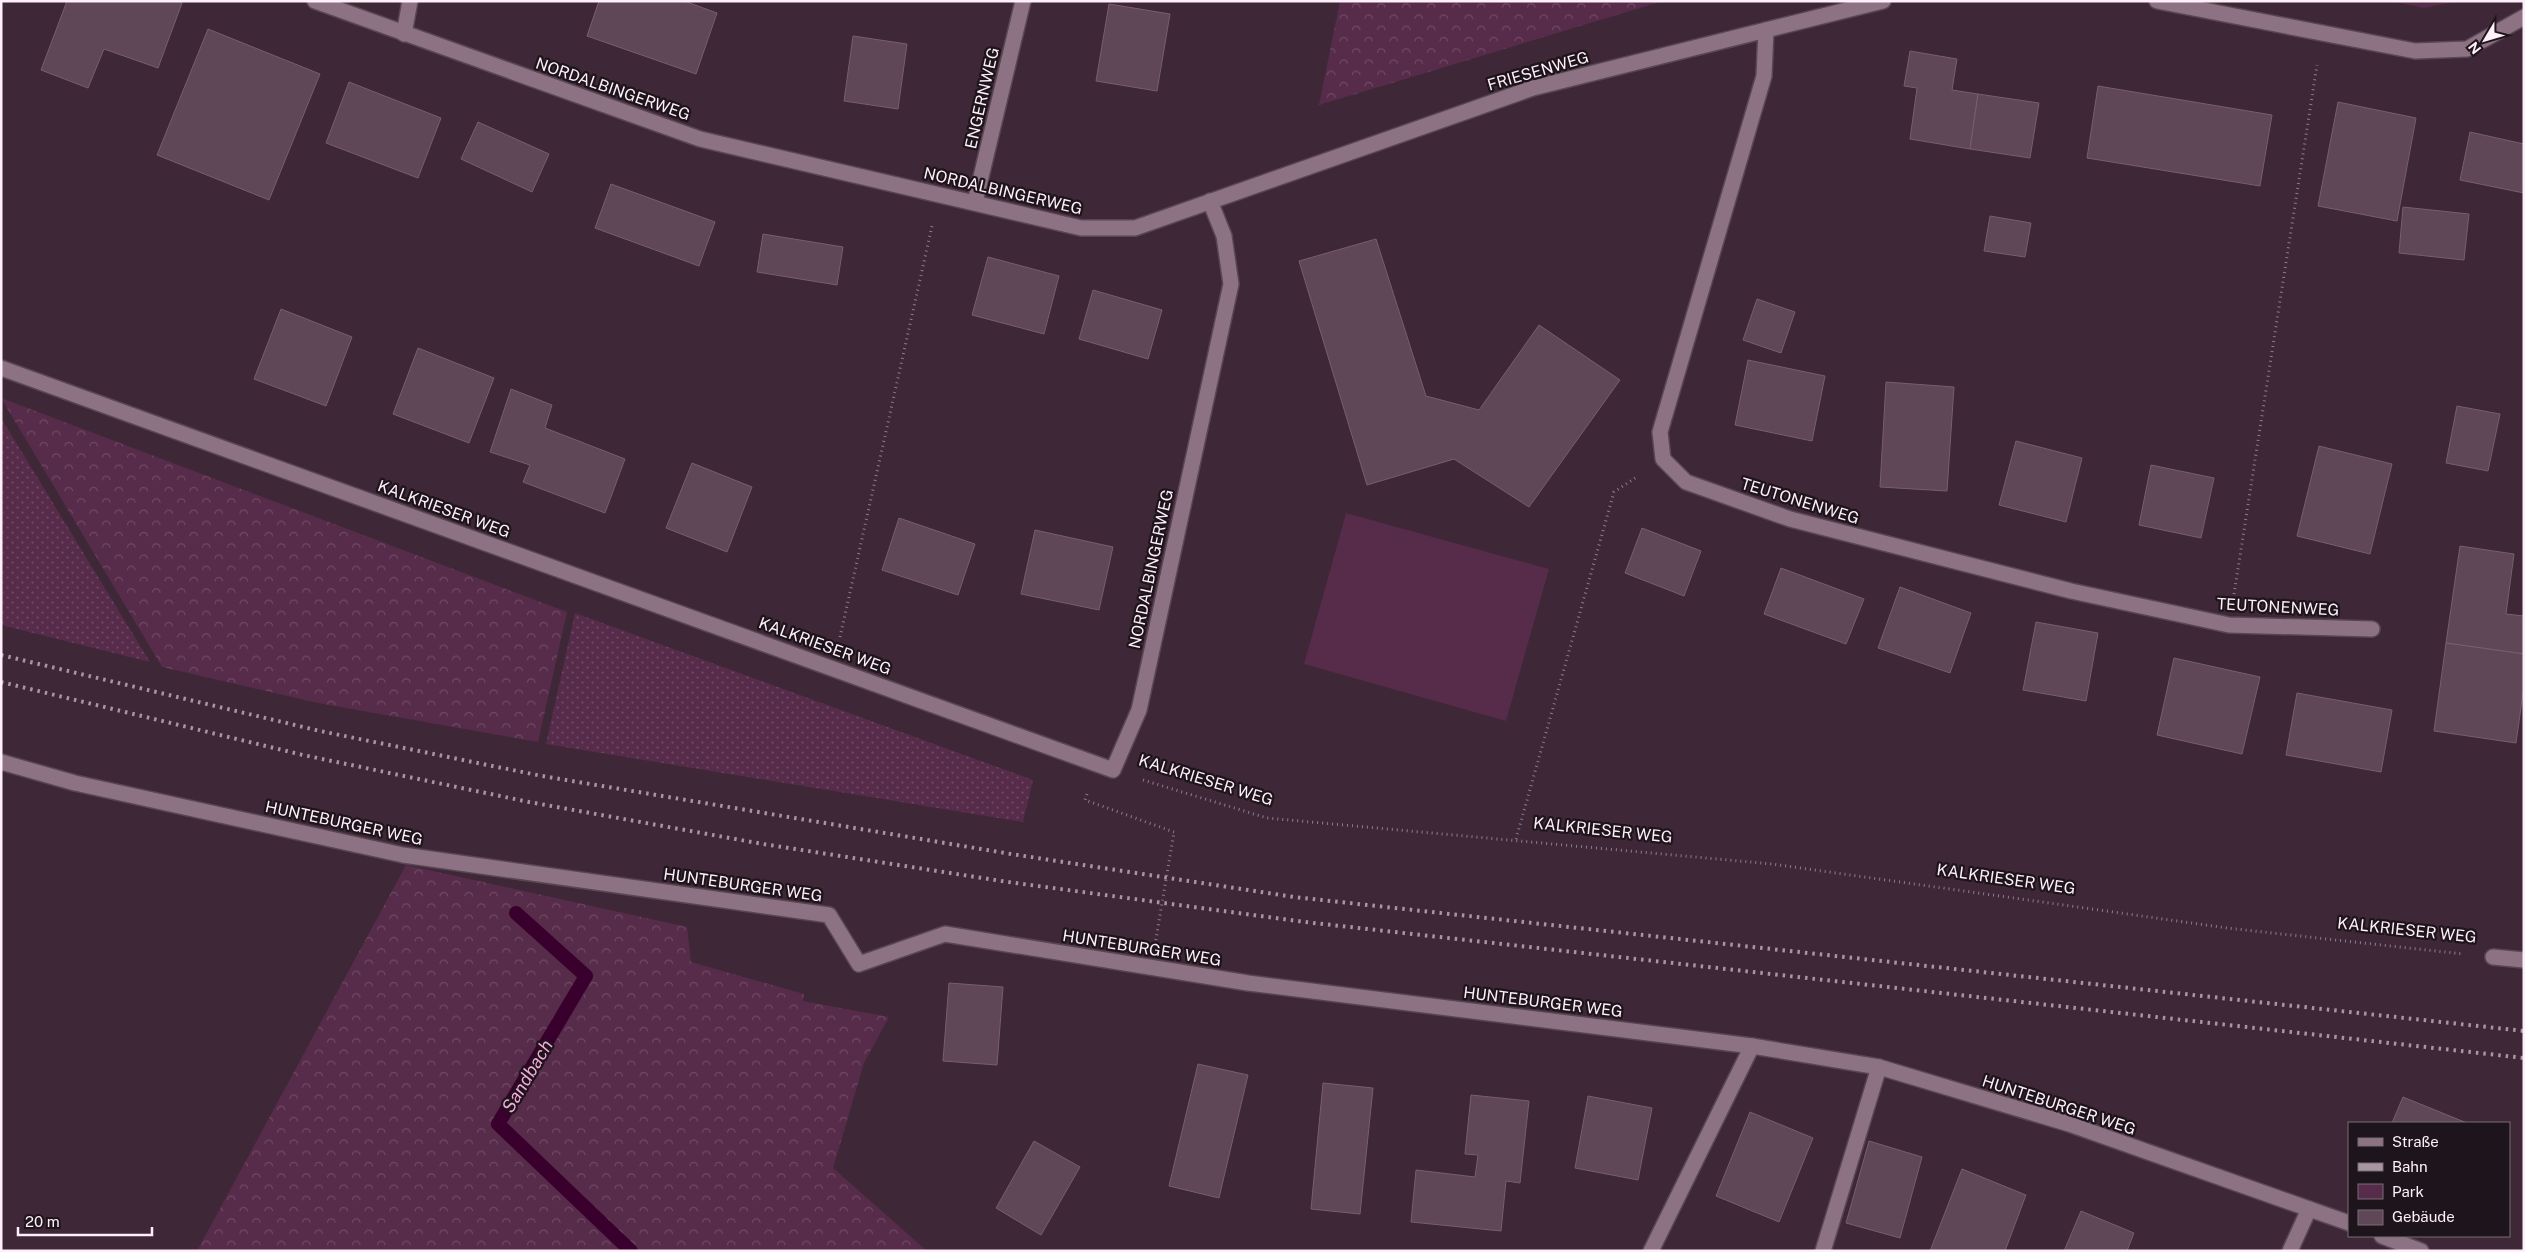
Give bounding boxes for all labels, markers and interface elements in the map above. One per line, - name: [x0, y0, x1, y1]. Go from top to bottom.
- north arrow: [2460, 15, 2510, 65]
- text: N: [2465, 39, 2484, 57]
- street label: ENGERNWEG: [961, 45, 1003, 151]
- street label: FRIESENWEG: [1485, 47, 1591, 95]
- street label: NORDALBINGERWEG: [533, 54, 693, 124]
- street label: NORDALBINGERWEG: [922, 163, 1084, 219]
- street label: TEUTONENWEG: [1738, 474, 1862, 528]
- street label: KALKRIESER WEG: [375, 476, 513, 542]
- street label: NORDALBINGERWEG: [1125, 488, 1177, 650]
- street label: TEUTONENWEG: [2216, 594, 2340, 620]
- street label: KALKRIESER WEG: [756, 613, 894, 679]
- street label: KALKRIESER WEG: [1136, 750, 1276, 810]
- street label: HUNTEBURGER WEG: [263, 797, 425, 849]
- street label: KALKRIESER WEG: [1532, 813, 1674, 847]
- street label: KALKRIESER WEG: [1935, 860, 2077, 898]
- street label: HUNTEBURGER WEG: [662, 864, 824, 906]
- street label: KALKRIESER WEG: [2336, 913, 2478, 947]
- street label: HUNTEBURGER WEG: [1061, 926, 1223, 970]
- street label: HUNTEBURGER WEG: [1462, 983, 1624, 1021]
- water label: Sandbach: [497, 1036, 557, 1116]
- street label: HUNTEBURGER WEG: [1980, 1071, 2138, 1139]
- legend: [2348, 1122, 2510, 1237]
- text: Straße: [2392, 1133, 2439, 1150]
- text: Bahn: [2392, 1158, 2428, 1175]
- text: Park: [2392, 1183, 2424, 1200]
- scale bar: [18, 1204, 151, 1236]
- text: Gebäude: [2392, 1208, 2455, 1225]
- text: 20 m: [25, 1213, 60, 1230]

